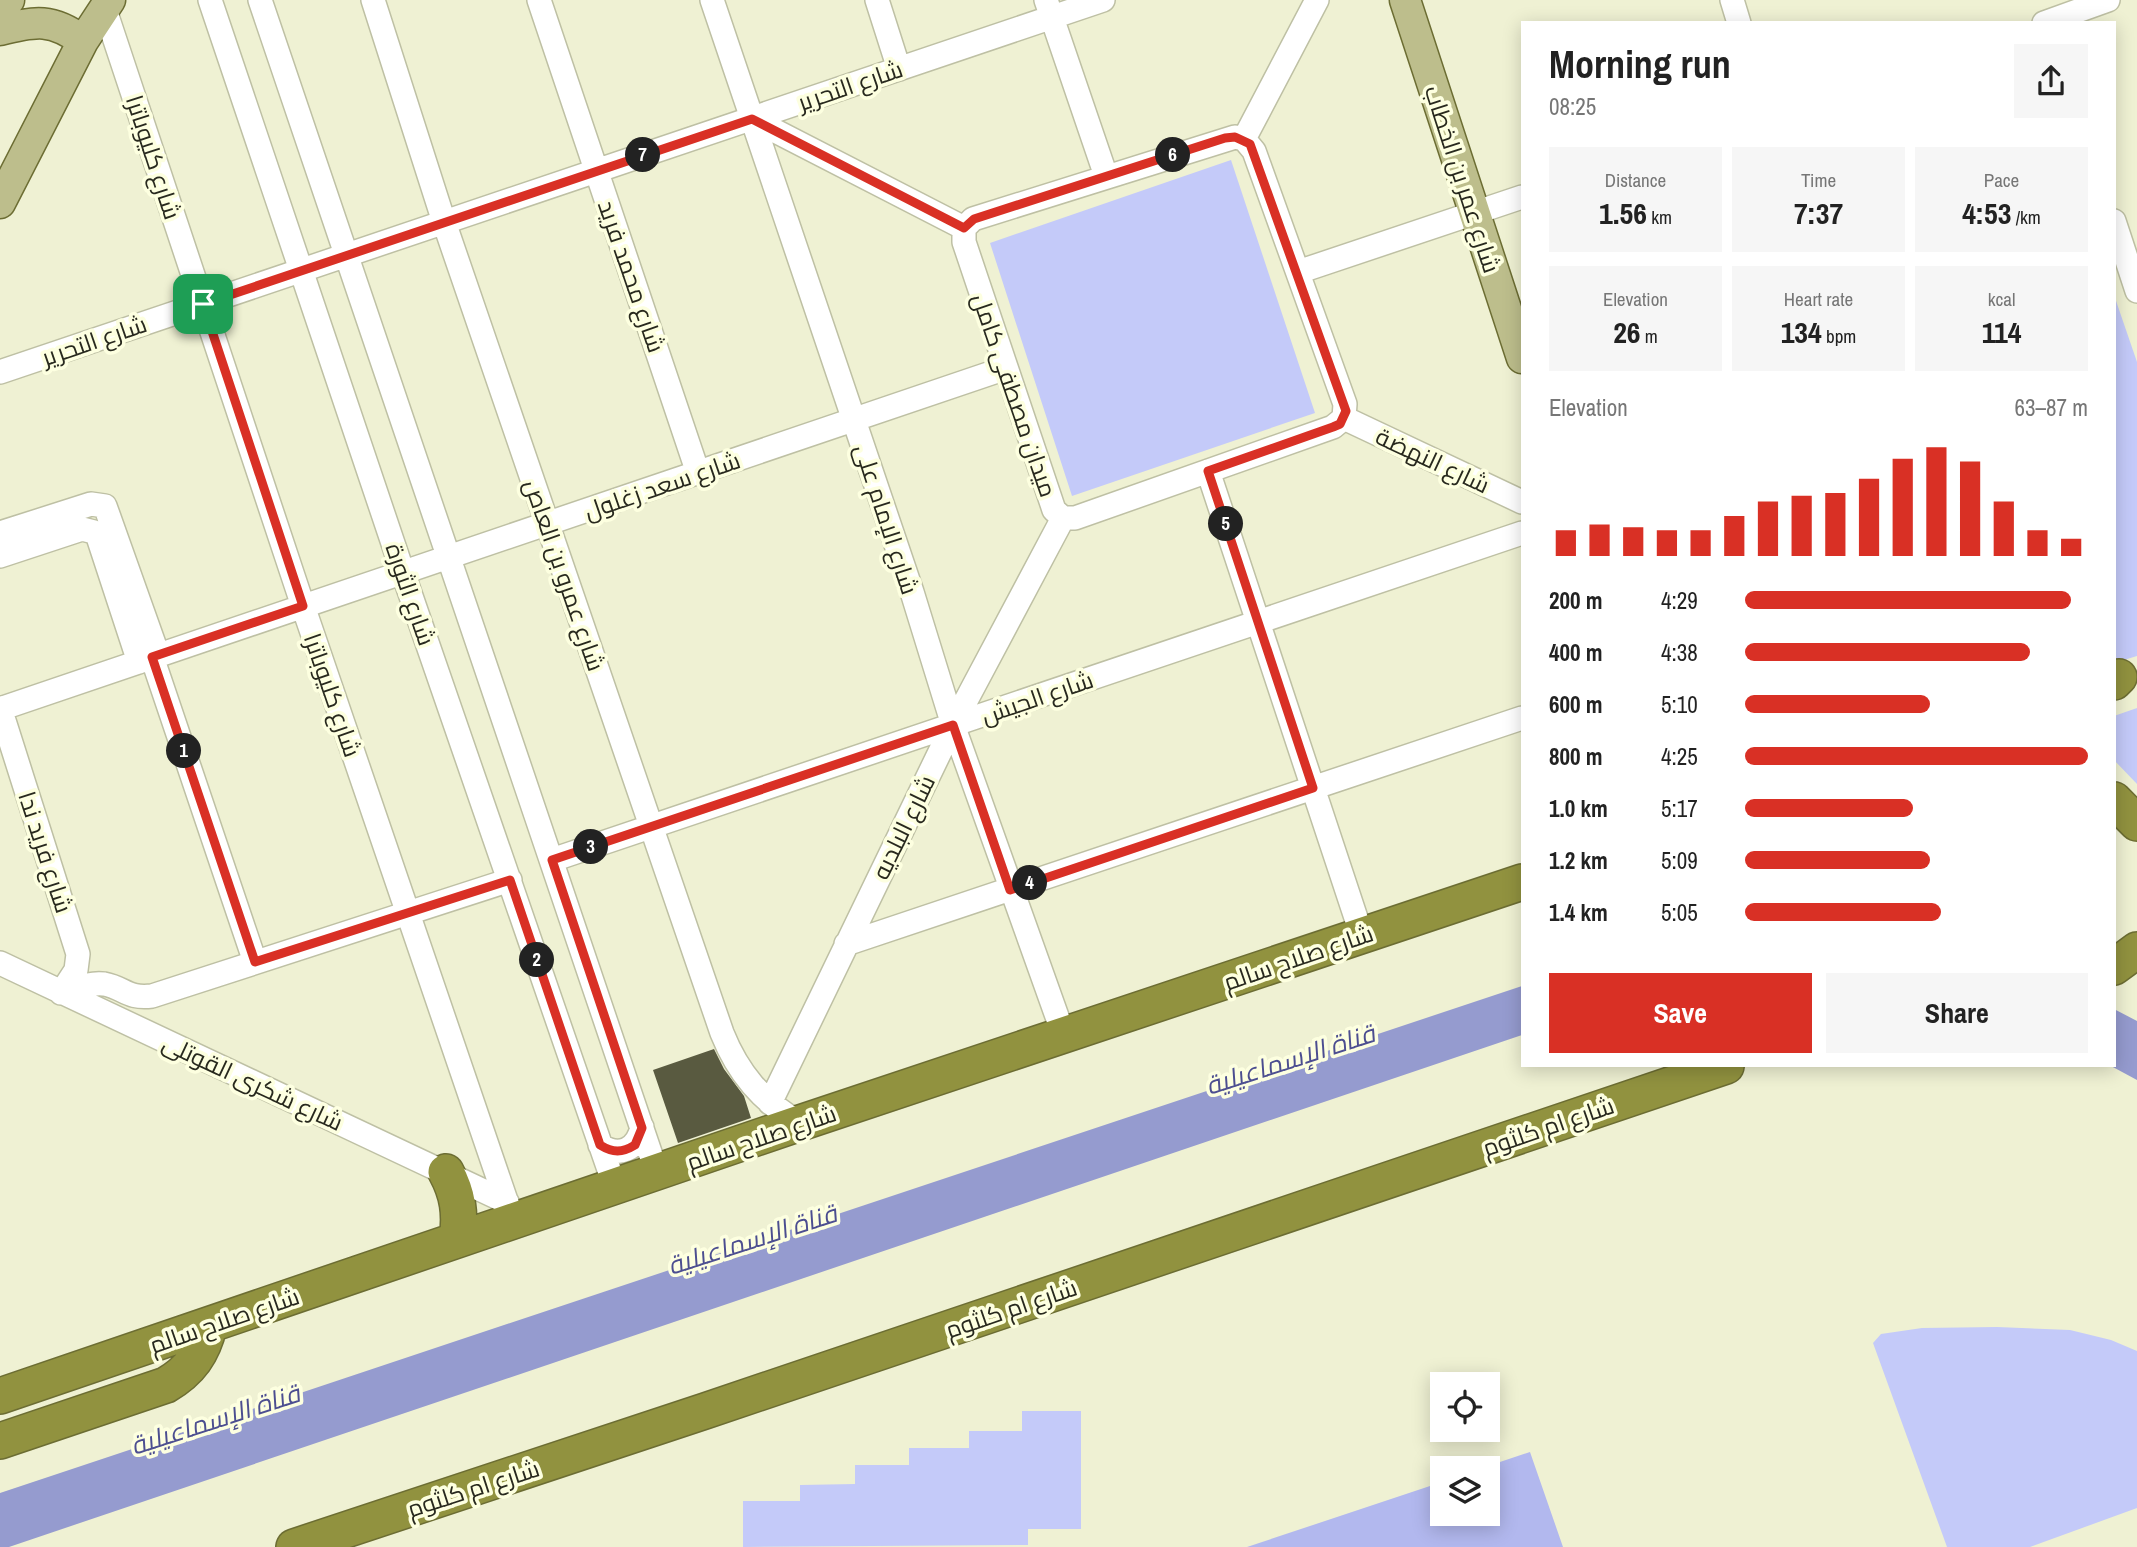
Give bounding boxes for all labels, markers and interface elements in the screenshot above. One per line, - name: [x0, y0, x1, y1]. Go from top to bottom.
- text: Morning run: [1549, 39, 1731, 90]
- button: share: [2014, 44, 2088, 118]
- street label: شارع التحرير: [791, 52, 907, 120]
- street label: شارع عمر بن الخطاب: [1417, 81, 1508, 277]
- street label: شارع كليوباترا: [118, 91, 189, 224]
- text: 08:25: [1549, 91, 1596, 122]
- pin: 7: [626, 138, 660, 172]
- pin: 6: [1156, 138, 1190, 172]
- text: 7: [638, 141, 647, 167]
- text: 6: [1168, 141, 1177, 167]
- text: Distance: [1605, 167, 1666, 193]
- text: Time: [1801, 167, 1836, 193]
- text: Pace: [1984, 167, 2019, 193]
- text: 1.56: [1599, 193, 1647, 233]
- text: 7:37: [1794, 193, 1843, 233]
- text: 4:53: [1962, 193, 2011, 233]
- street label: شارع محمد فريد: [590, 195, 673, 357]
- text: km: [1647, 204, 1672, 230]
- text: /km: [2011, 204, 2041, 230]
- pin: [173, 274, 233, 334]
- icon: arrive: [184, 285, 222, 323]
- text: Elevation: [1603, 286, 1668, 312]
- text: Heart rate: [1784, 286, 1853, 312]
- text: kcal: [1988, 286, 2015, 312]
- street label: ميدان مصطفى كامل: [965, 289, 1065, 501]
- street label: شارع التحرير: [35, 307, 151, 375]
- text: 26: [1613, 312, 1641, 352]
- text: 134: [1781, 312, 1822, 352]
- text: 114: [1982, 312, 2021, 352]
- text: m: [1641, 323, 1658, 349]
- text: bpm: [1822, 323, 1856, 349]
- text: Elevation: [1549, 392, 1628, 423]
- text: 63–87 m: [2015, 392, 2088, 423]
- street label: شارع النهضة: [1370, 420, 1495, 501]
- street label: شارع الإمام على: [847, 440, 926, 599]
- street label: شارع سعد زغلول: [580, 443, 745, 528]
- street label: شارع عمرو بن العاص: [516, 475, 613, 675]
- pin: 5: [1208, 506, 1244, 542]
- text: 5: [1221, 510, 1230, 536]
- street label: شارع الثورة: [378, 539, 443, 650]
- text: 200 m: [1549, 585, 1602, 616]
- text: 4:29: [1661, 585, 1698, 616]
- street label: شارع كليوباترا: [296, 629, 369, 761]
- text: 400 m: [1549, 637, 1602, 668]
- text: 4:38: [1661, 637, 1698, 668]
- street label: شارع الجيش: [977, 663, 1098, 732]
- text: 600 m: [1549, 689, 1602, 720]
- text: 5:10: [1661, 689, 1698, 720]
- pin: 1: [166, 734, 202, 768]
- text: 1: [179, 737, 188, 763]
- text: 800 m: [1549, 741, 1602, 772]
- text: 4:25: [1661, 741, 1698, 772]
- street label: شارع البلديه: [864, 769, 943, 885]
- street label: شارع فريد ندا: [10, 787, 81, 917]
- text: 1.0 km: [1549, 793, 1608, 824]
- text: 5:17: [1661, 793, 1698, 824]
- pin: 3: [574, 830, 608, 864]
- text: 3: [586, 833, 595, 859]
- text: 1.2 km: [1549, 845, 1608, 876]
- text: 5:09: [1661, 845, 1698, 876]
- pin: 4: [1012, 866, 1048, 900]
- text: 4: [1025, 869, 1034, 895]
- text: 1.4 km: [1549, 897, 1608, 928]
- text: 5:05: [1661, 897, 1698, 928]
- street label: شارع صلاح سالم: [1219, 916, 1378, 999]
- pin: 2: [520, 942, 554, 978]
- text: 2: [532, 946, 541, 972]
- button: Save: [1549, 973, 1812, 1053]
- button: Share: [1826, 973, 2088, 1053]
- water label: قناة الإسماعيلية: [1201, 1014, 1381, 1103]
- street label: شارع شكرى القوتلى: [157, 1026, 348, 1139]
- street label: شارع ام كلثوم: [1478, 1089, 1618, 1164]
- street label: شارع صلاح سالم: [682, 1096, 841, 1179]
- water label: قناة الإسماعيلية: [663, 1194, 843, 1283]
- street label: شارع ام كلثوم: [941, 1271, 1081, 1346]
- street label: شارع صلاح سالم: [145, 1279, 304, 1362]
- map controls: [1430, 1372, 1500, 1526]
- button: locate: [1430, 1372, 1500, 1442]
- water label: قناة الإسماعيلية: [126, 1374, 306, 1463]
- street label: شارع ام كلثوم: [403, 1452, 544, 1525]
- button: layers: [1430, 1456, 1500, 1526]

